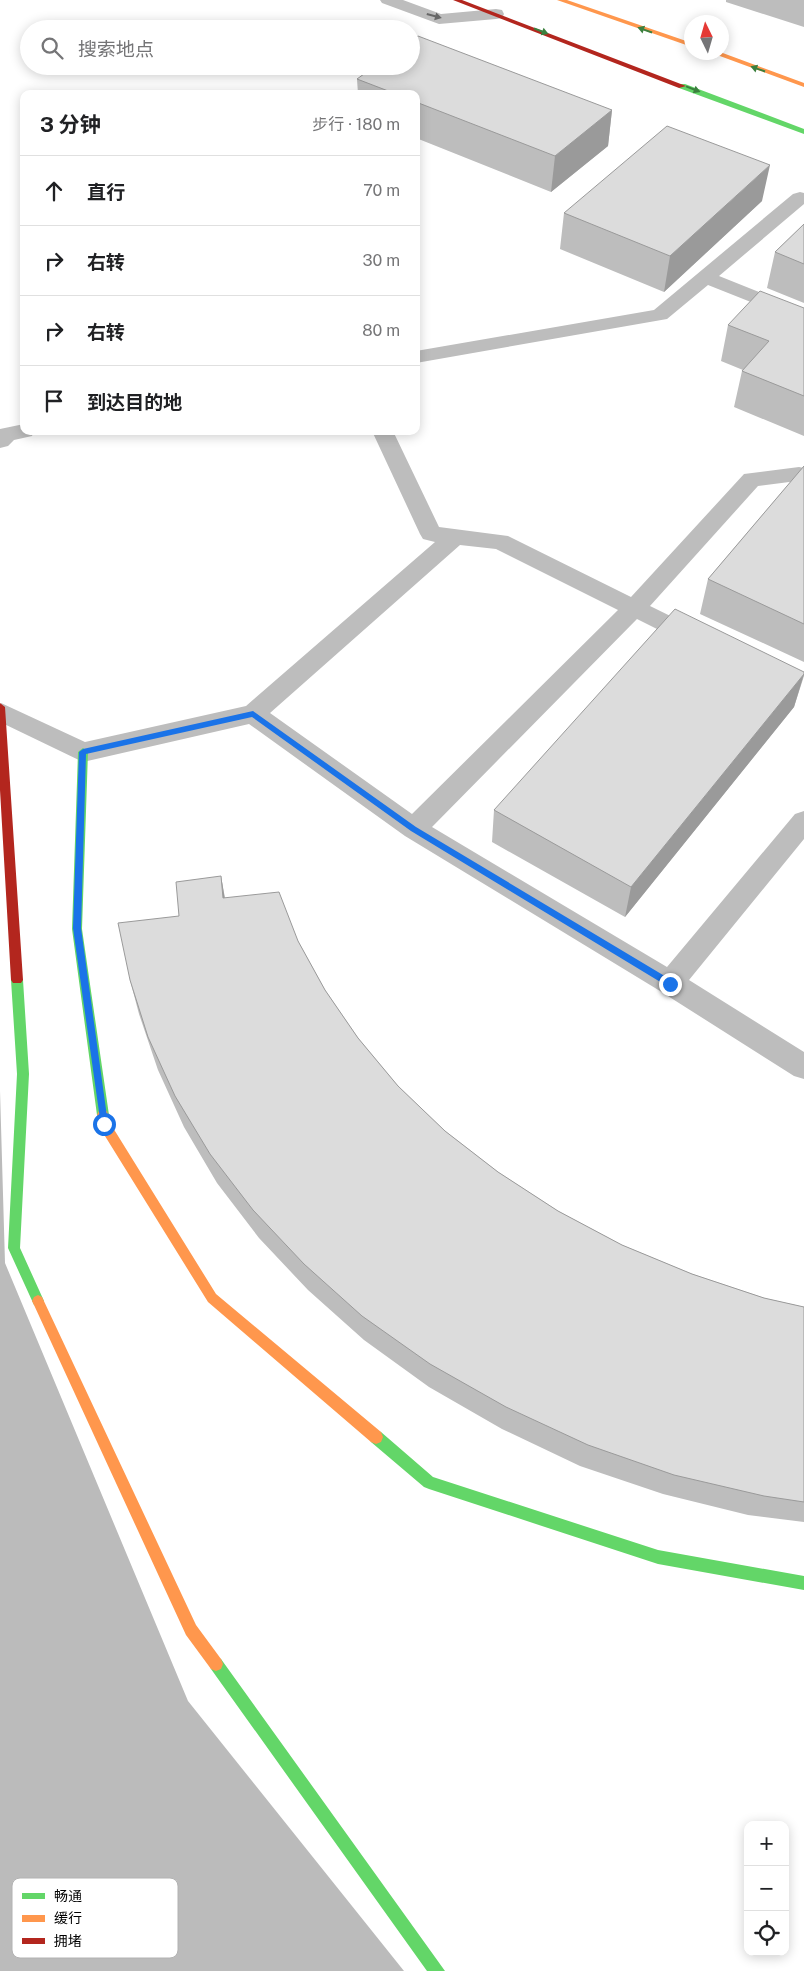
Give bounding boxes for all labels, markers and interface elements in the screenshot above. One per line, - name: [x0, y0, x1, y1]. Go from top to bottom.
- one-way arrow: [426, 12, 442, 20]
- north arrow: [684, 15, 729, 60]
- search box: [20, 20, 420, 75]
- one-way arrow: [638, 25, 653, 33]
- one-way arrow: [534, 28, 549, 35]
- icon: search: [38, 34, 66, 62]
- text: 搜索地点: [78, 38, 154, 60]
- one-way arrow: [750, 64, 765, 72]
- one-way arrow: [686, 86, 700, 94]
- text: 3 分钟: [40, 112, 101, 137]
- text: 步行 · 180 m: [312, 115, 400, 134]
- icon: ahead: [40, 177, 68, 205]
- text: 直行: [87, 181, 125, 203]
- text: 70 m: [363, 181, 400, 200]
- icon: right: [40, 247, 68, 275]
- text: 右转: [87, 251, 125, 273]
- text: 30 m: [363, 251, 400, 270]
- icon: right: [40, 317, 68, 345]
- text: 右转: [87, 321, 125, 343]
- text: 80 m: [362, 321, 400, 340]
- icon: arrive: [40, 387, 68, 415]
- text: 到达目的地: [87, 391, 182, 413]
- route end: [659, 973, 682, 996]
- route start: [93, 1113, 116, 1136]
- map controls: [744, 1821, 789, 1956]
- button: +: [744, 1821, 789, 1866]
- button: −: [744, 1866, 789, 1911]
- legend: [12, 1878, 178, 1958]
- text: 畅通: [54, 1888, 82, 1904]
- text: 缓行: [54, 1910, 82, 1926]
- button: locate: [744, 1911, 789, 1956]
- text: 拥堵: [54, 1933, 82, 1949]

